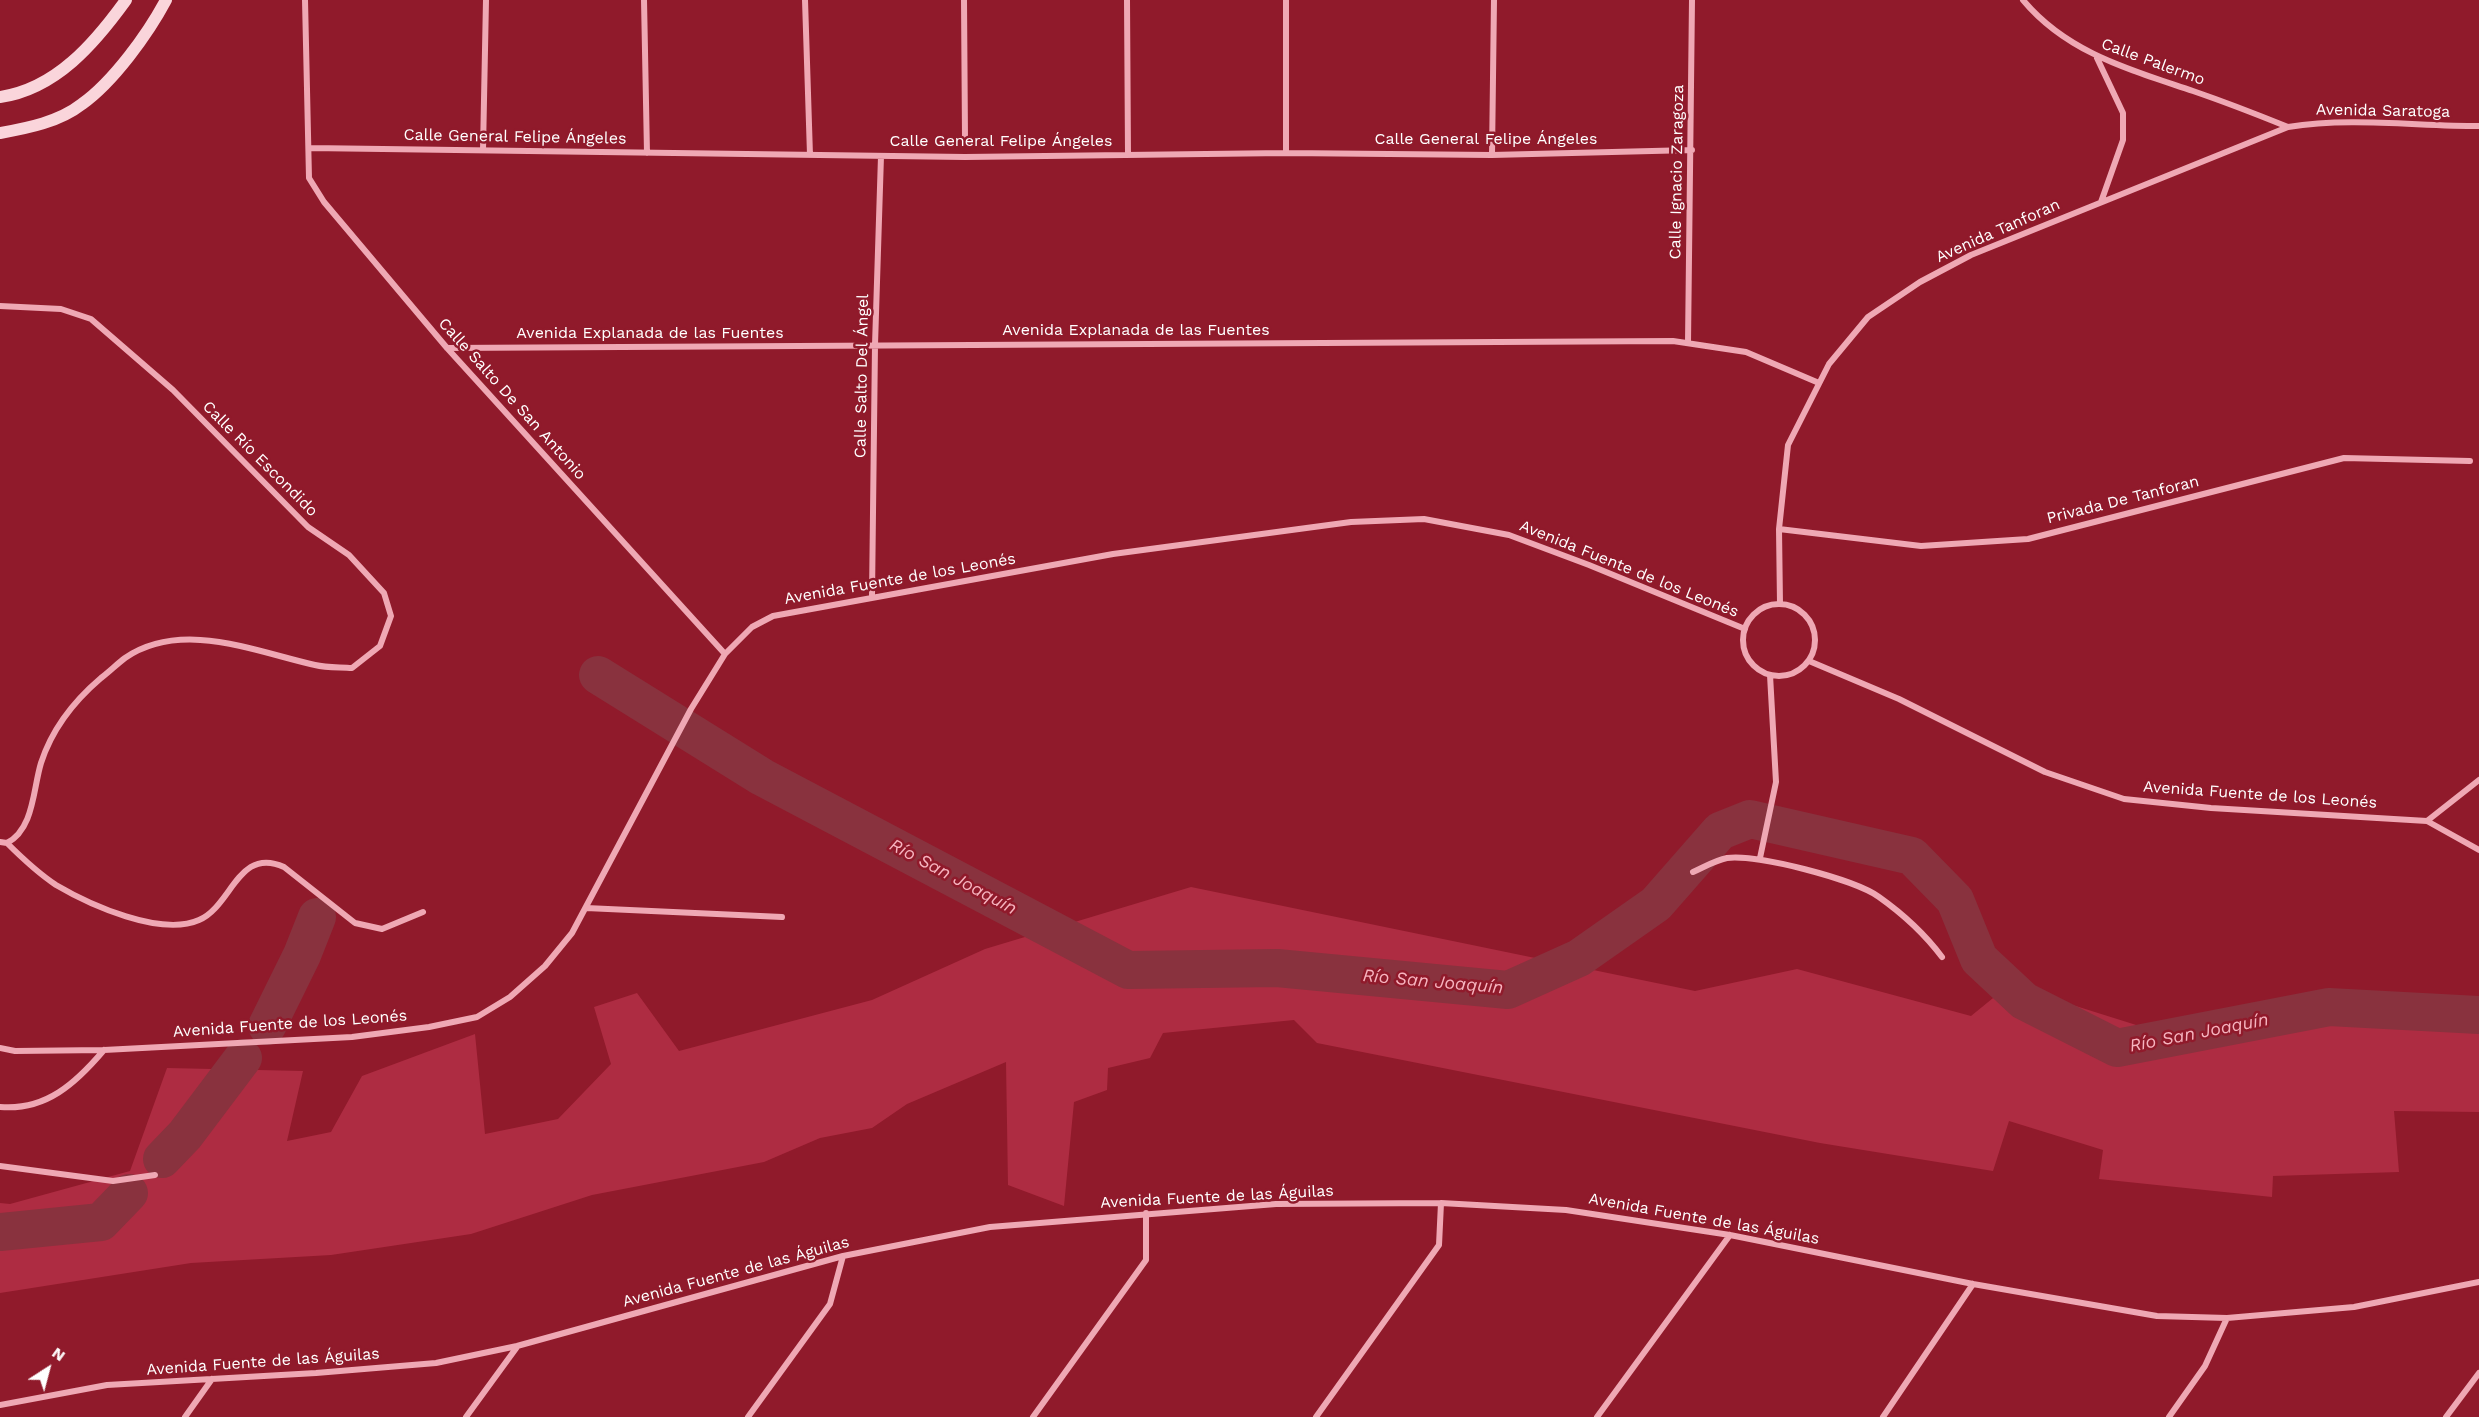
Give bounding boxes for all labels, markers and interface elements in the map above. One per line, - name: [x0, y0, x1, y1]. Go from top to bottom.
- street label: Calle Palermo: [2099, 34, 2207, 90]
- street label: Calle Ignacio Zaragoza: [1666, 84, 1688, 260]
- street label: Avenida Saratoga: [2316, 100, 2450, 122]
- street label: Calle General Felipe Ángeles: [403, 125, 627, 149]
- street label: Calle General Felipe Ángeles: [1375, 129, 1597, 149]
- street label: Calle General Felipe Ángeles: [890, 131, 1112, 151]
- street label: Avenida Tanforan: [1933, 195, 2063, 267]
- street label: Calle Salto Del Ángel: [851, 294, 873, 458]
- street label: Calle Salto De San Antonio: [434, 314, 590, 484]
- street label: Avenida Explanada de las Fuentes: [1002, 320, 1270, 340]
- street label: Avenida Explanada de las Fuentes: [516, 323, 784, 343]
- street label: Calle Río Escondido: [198, 397, 322, 521]
- street label: Privada De Tanforan: [2045, 472, 2201, 528]
- street label: Avenida Fuente de los Leonés: [1517, 516, 1741, 622]
- street label: Avenida Fuente de los Leonés: [783, 549, 1017, 609]
- street label: Avenida Fuente de los Leonés: [2142, 777, 2378, 813]
- water label: Río San Joaquín: [886, 834, 1020, 920]
- water label: Río San Joaquín: [1362, 965, 1504, 999]
- street label: Avenida Fuente de los Leonés: [172, 1006, 408, 1042]
- water label: Río San Joaquín: [2128, 1009, 2270, 1057]
- street label: Avenida Fuente de las Águilas: [1100, 1181, 1334, 1213]
- street label: Avenida Fuente de las Águilas: [1587, 1189, 1821, 1249]
- street label: Avenida Fuente de las Águilas: [621, 1232, 851, 1312]
- north arrow: [18, 1339, 78, 1399]
- text: N: [48, 1343, 69, 1365]
- street label: Avenida Fuente de las Águilas: [146, 1344, 380, 1380]

